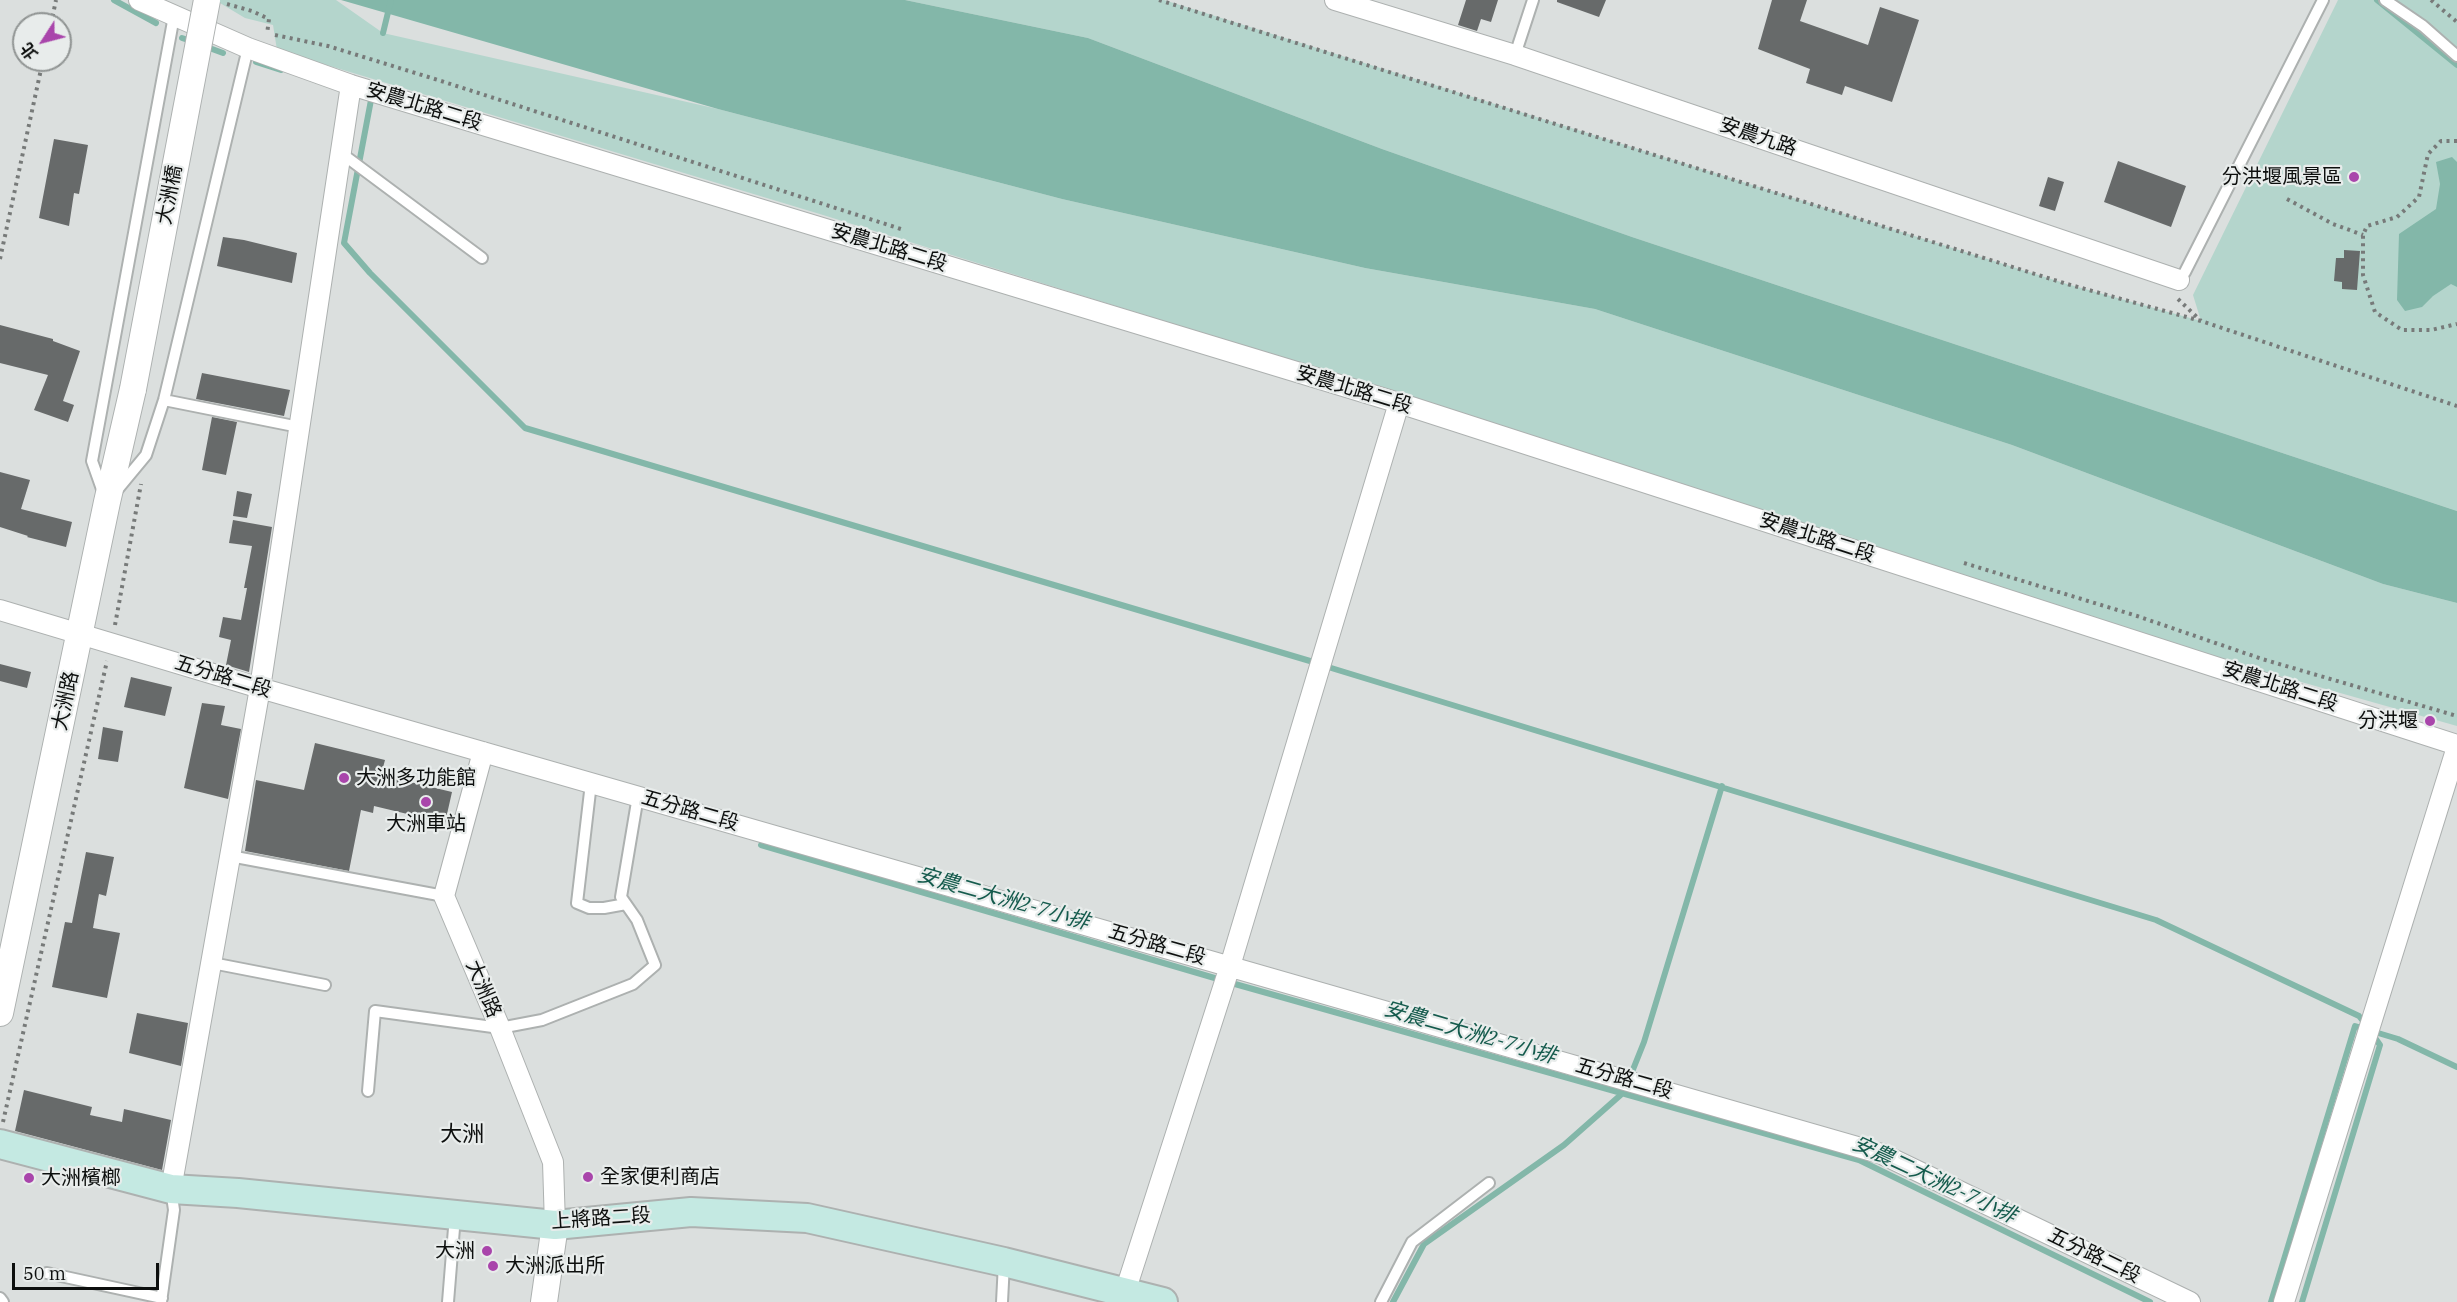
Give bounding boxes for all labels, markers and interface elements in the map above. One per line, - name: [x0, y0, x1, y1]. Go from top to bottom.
- north arrow: [12, 12, 72, 72]
- text: 北: [16, 39, 42, 64]
- street label: 安農北路二段: [363, 78, 485, 136]
- street label: 安農九路: [1716, 113, 1800, 161]
- street label: 大洲橋: [152, 163, 188, 227]
- place label: 分洪堰風景區: [2222, 165, 2342, 189]
- marker: 分洪堰風景區: [2347, 170, 2361, 184]
- street label: 安農北路二段: [828, 219, 950, 277]
- street label: 安農北路二段: [1293, 361, 1415, 419]
- street label: 安農北路二段: [1756, 508, 1878, 568]
- street label: 五分路二段: [172, 651, 274, 703]
- street label: 安農北路二段: [2219, 657, 2341, 717]
- street label: 大洲路: [48, 669, 84, 733]
- place label: 分洪堰: [2358, 709, 2418, 733]
- marker: 分洪堰: [2423, 714, 2437, 728]
- place label: 大洲多功能館: [356, 766, 476, 790]
- marker: 大洲多功能館: [337, 771, 351, 785]
- street label: 五分路二段: [639, 786, 741, 836]
- marker: 大洲車站: [419, 795, 433, 809]
- place label: 大洲車站: [386, 812, 466, 836]
- water label: 安農二大洲2-7小排: [914, 862, 1092, 936]
- street label: 五分路二段: [1106, 920, 1208, 970]
- street label: 大洲路: [460, 957, 506, 1021]
- water label: 安農二大洲2-7小排: [1381, 996, 1559, 1070]
- street label: 五分路二段: [1573, 1054, 1675, 1104]
- district label: 大洲: [440, 1122, 484, 1148]
- water label: 安農二大洲2-7小排: [1848, 1131, 2020, 1229]
- place label: 全家便利商店: [600, 1165, 720, 1189]
- place label: 大洲檳榔: [41, 1166, 121, 1190]
- marker: 全家便利商店: [581, 1170, 595, 1184]
- marker: 大洲檳榔: [22, 1171, 36, 1185]
- street label: 上將路二段: [550, 1204, 652, 1234]
- street label: 五分路二段: [2044, 1223, 2144, 1289]
- place label: 大洲: [435, 1239, 475, 1263]
- marker: 大洲: [480, 1244, 494, 1258]
- scale bar: [15, 1251, 162, 1289]
- place label: 大洲派出所: [505, 1254, 605, 1278]
- marker: 大洲派出所: [486, 1259, 500, 1273]
- text: 50 m: [23, 1262, 66, 1285]

